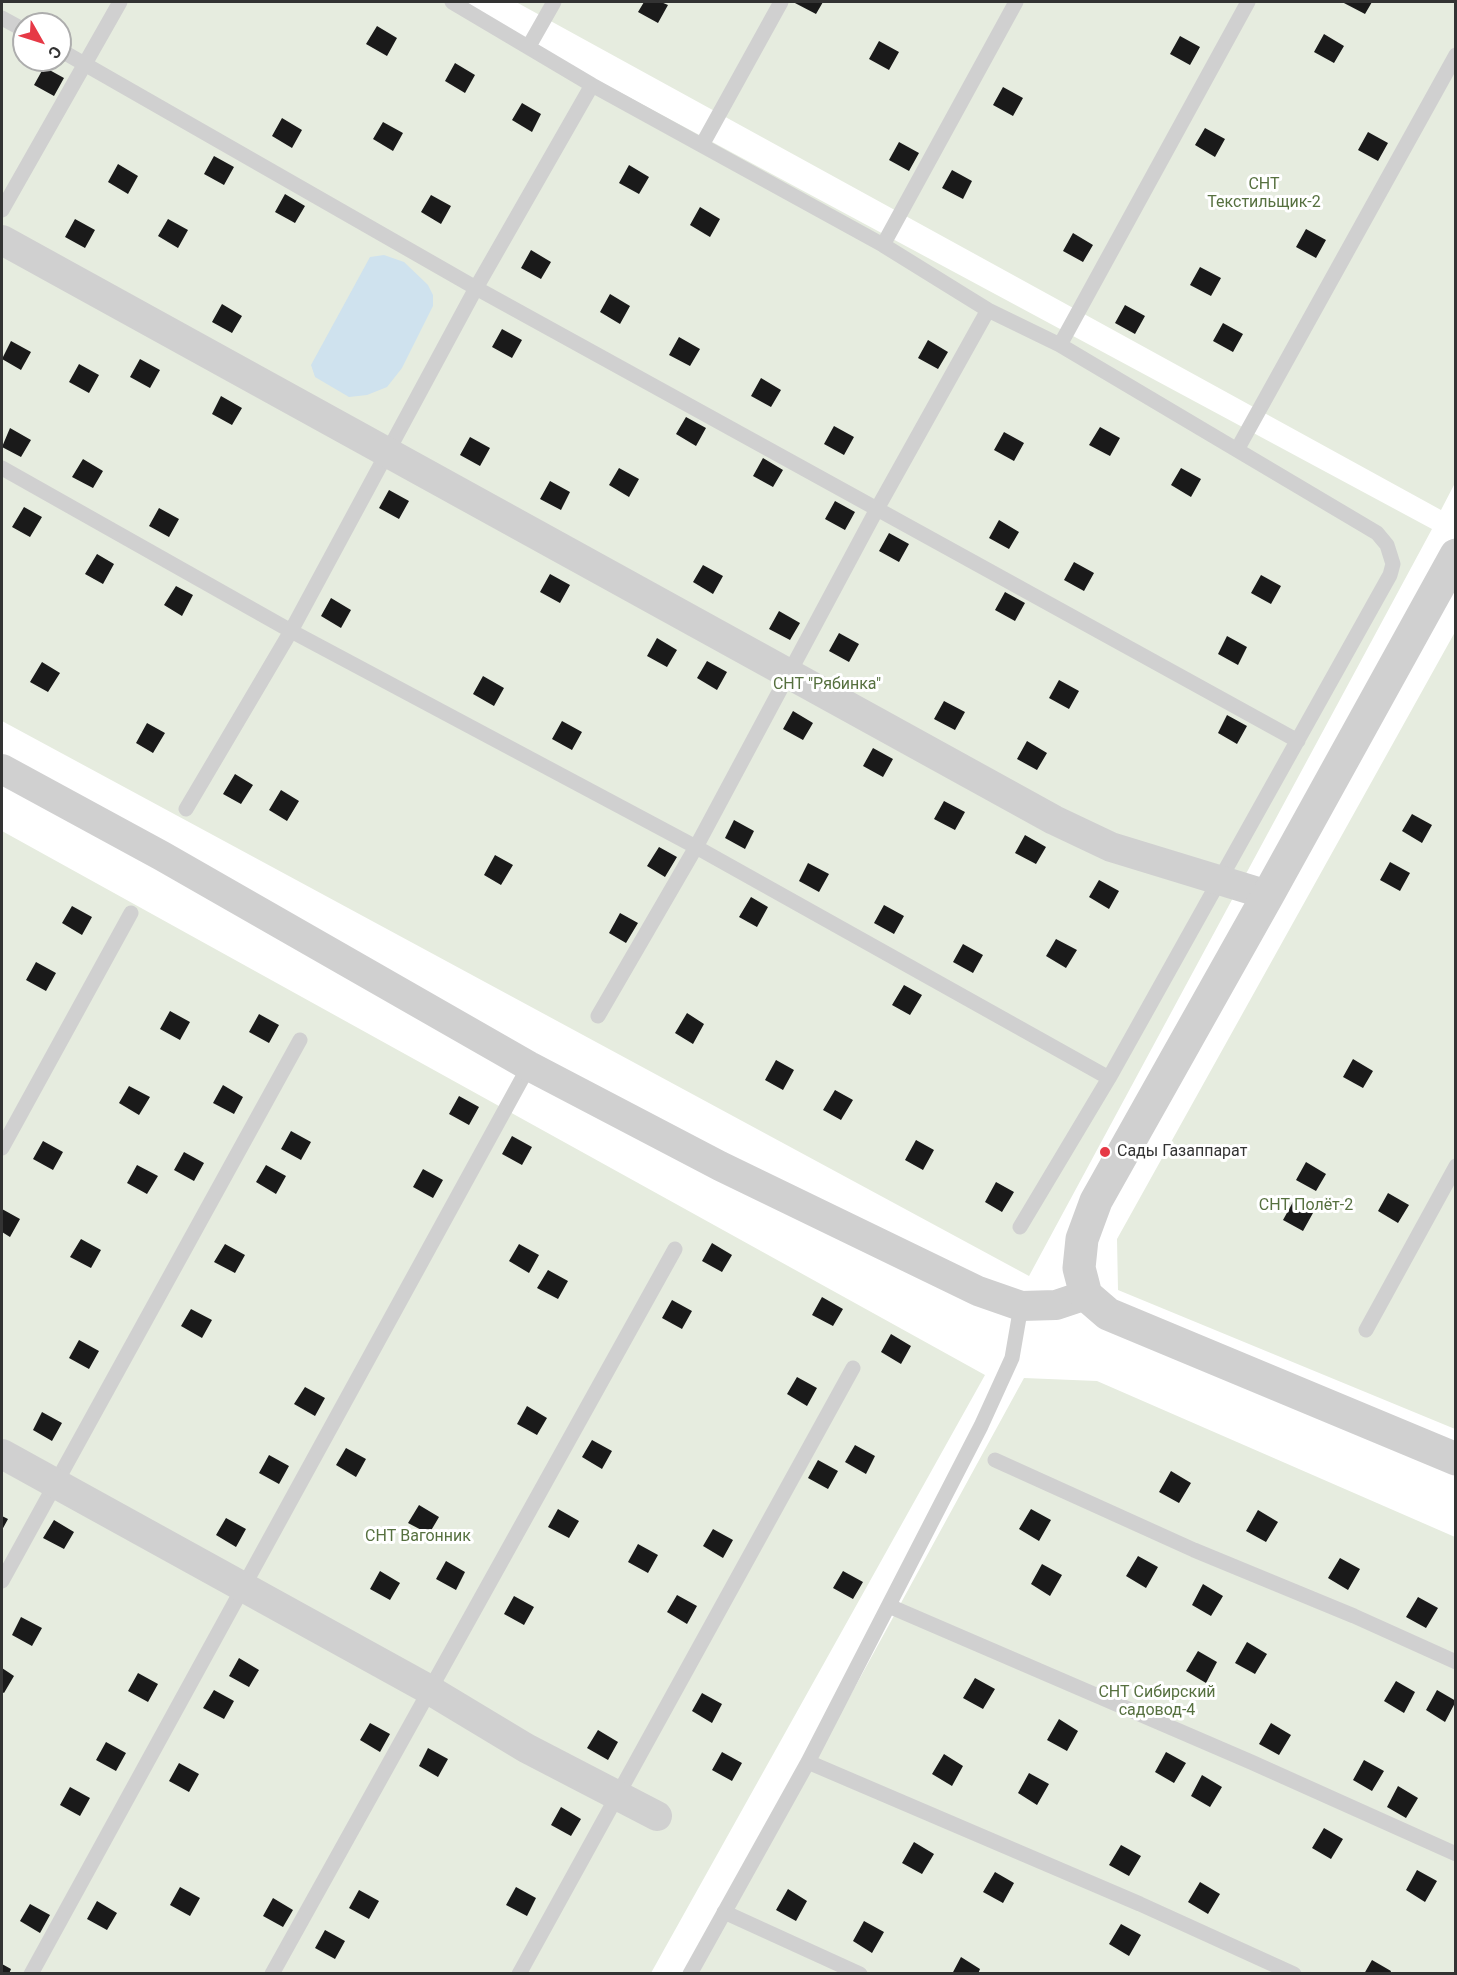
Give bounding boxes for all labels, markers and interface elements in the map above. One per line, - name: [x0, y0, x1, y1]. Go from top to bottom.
- north arrow: [12, 12, 72, 72]
- text: С: [44, 42, 65, 62]
- park label: СНТ Текстильщик-2: [1207, 175, 1321, 213]
- park label: СНТ "Рябинка": [773, 675, 881, 695]
- place label: Сады Газаппарат: [1117, 1142, 1247, 1162]
- marker: Сады Газаппарат: [1098, 1145, 1112, 1159]
- park label: СНТ Полёт-2: [1259, 1196, 1353, 1216]
- park label: СНТ Вагонник: [365, 1527, 471, 1547]
- park label: СНТ Сибирский садовод-4: [1098, 1683, 1216, 1721]

